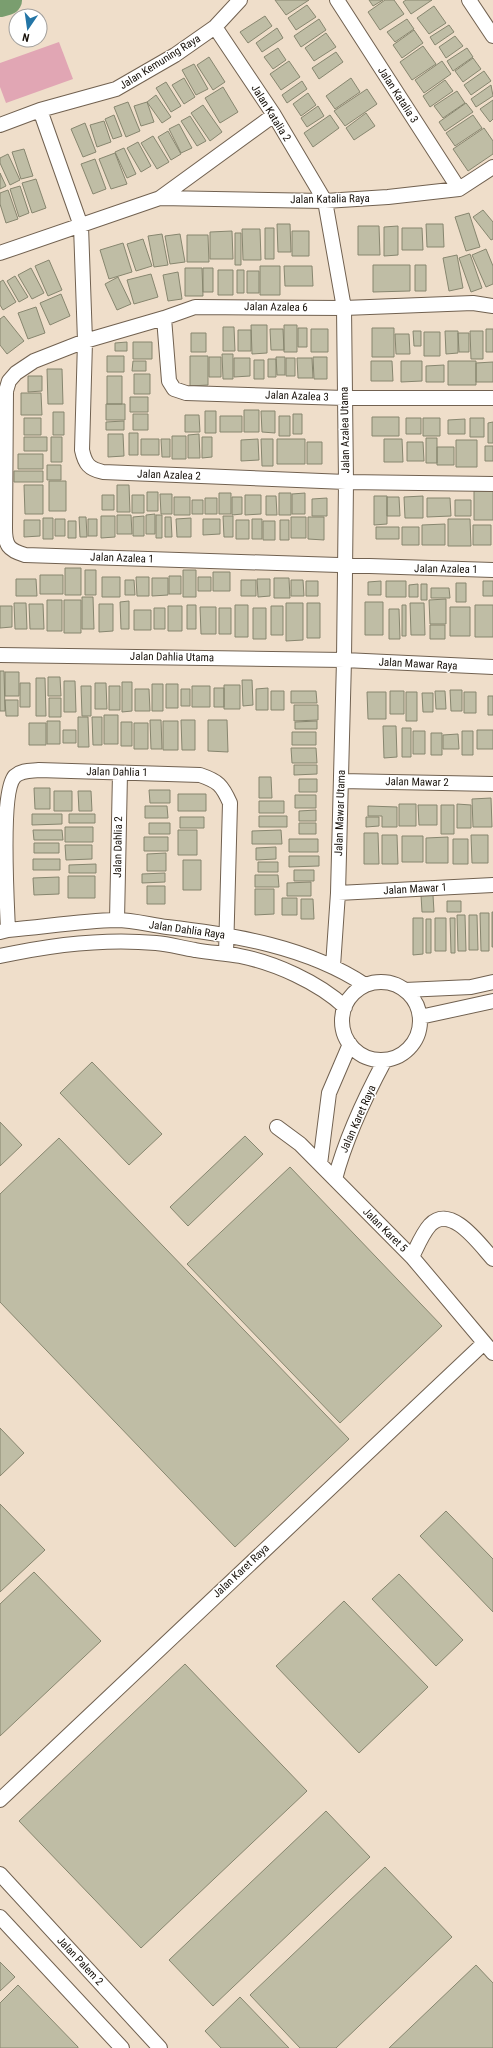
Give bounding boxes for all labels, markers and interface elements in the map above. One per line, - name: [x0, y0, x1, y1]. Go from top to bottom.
- north arrow: [8, 8, 48, 48]
- text: N: [21, 30, 31, 44]
- street label: Jalan Kemuning Raya: [117, 32, 203, 92]
- street label: Jalan Katalia 3: [375, 64, 421, 126]
- street label: Jalan Katalia 2: [248, 82, 294, 144]
- street label: Jalan Katalia Raya: [290, 192, 370, 206]
- street label: Jalan Azalea 6: [244, 300, 308, 314]
- street label: Jalan Azalea Utama: [338, 387, 352, 473]
- street label: Jalan Azalea 3: [265, 388, 329, 404]
- street label: Jalan Azalea 2: [137, 467, 201, 483]
- street label: Jalan Azalea 1: [90, 550, 154, 566]
- street label: Jalan Azalea 1: [414, 562, 478, 576]
- street label: Jalan Dahlia Utama: [130, 650, 214, 664]
- street label: Jalan Mawar Raya: [378, 655, 458, 673]
- street label: Jalan Dahlia 1: [86, 765, 148, 779]
- street label: Jalan Mawar Utama: [332, 770, 348, 856]
- street label: Jalan Mawar 2: [385, 775, 449, 789]
- street label: Jalan Dahlia 2: [111, 816, 125, 878]
- street label: Jalan Mawar 1: [383, 881, 447, 897]
- street label: Jalan Dahlia Raya: [148, 918, 226, 942]
- street label: Jalan Karet Raya: [337, 1083, 379, 1155]
- street label: Jalan Karet 5: [360, 1205, 410, 1255]
- street label: Jalan Karet Raya: [210, 1542, 272, 1600]
- street label: Jalan Palem 2: [54, 1934, 106, 1988]

